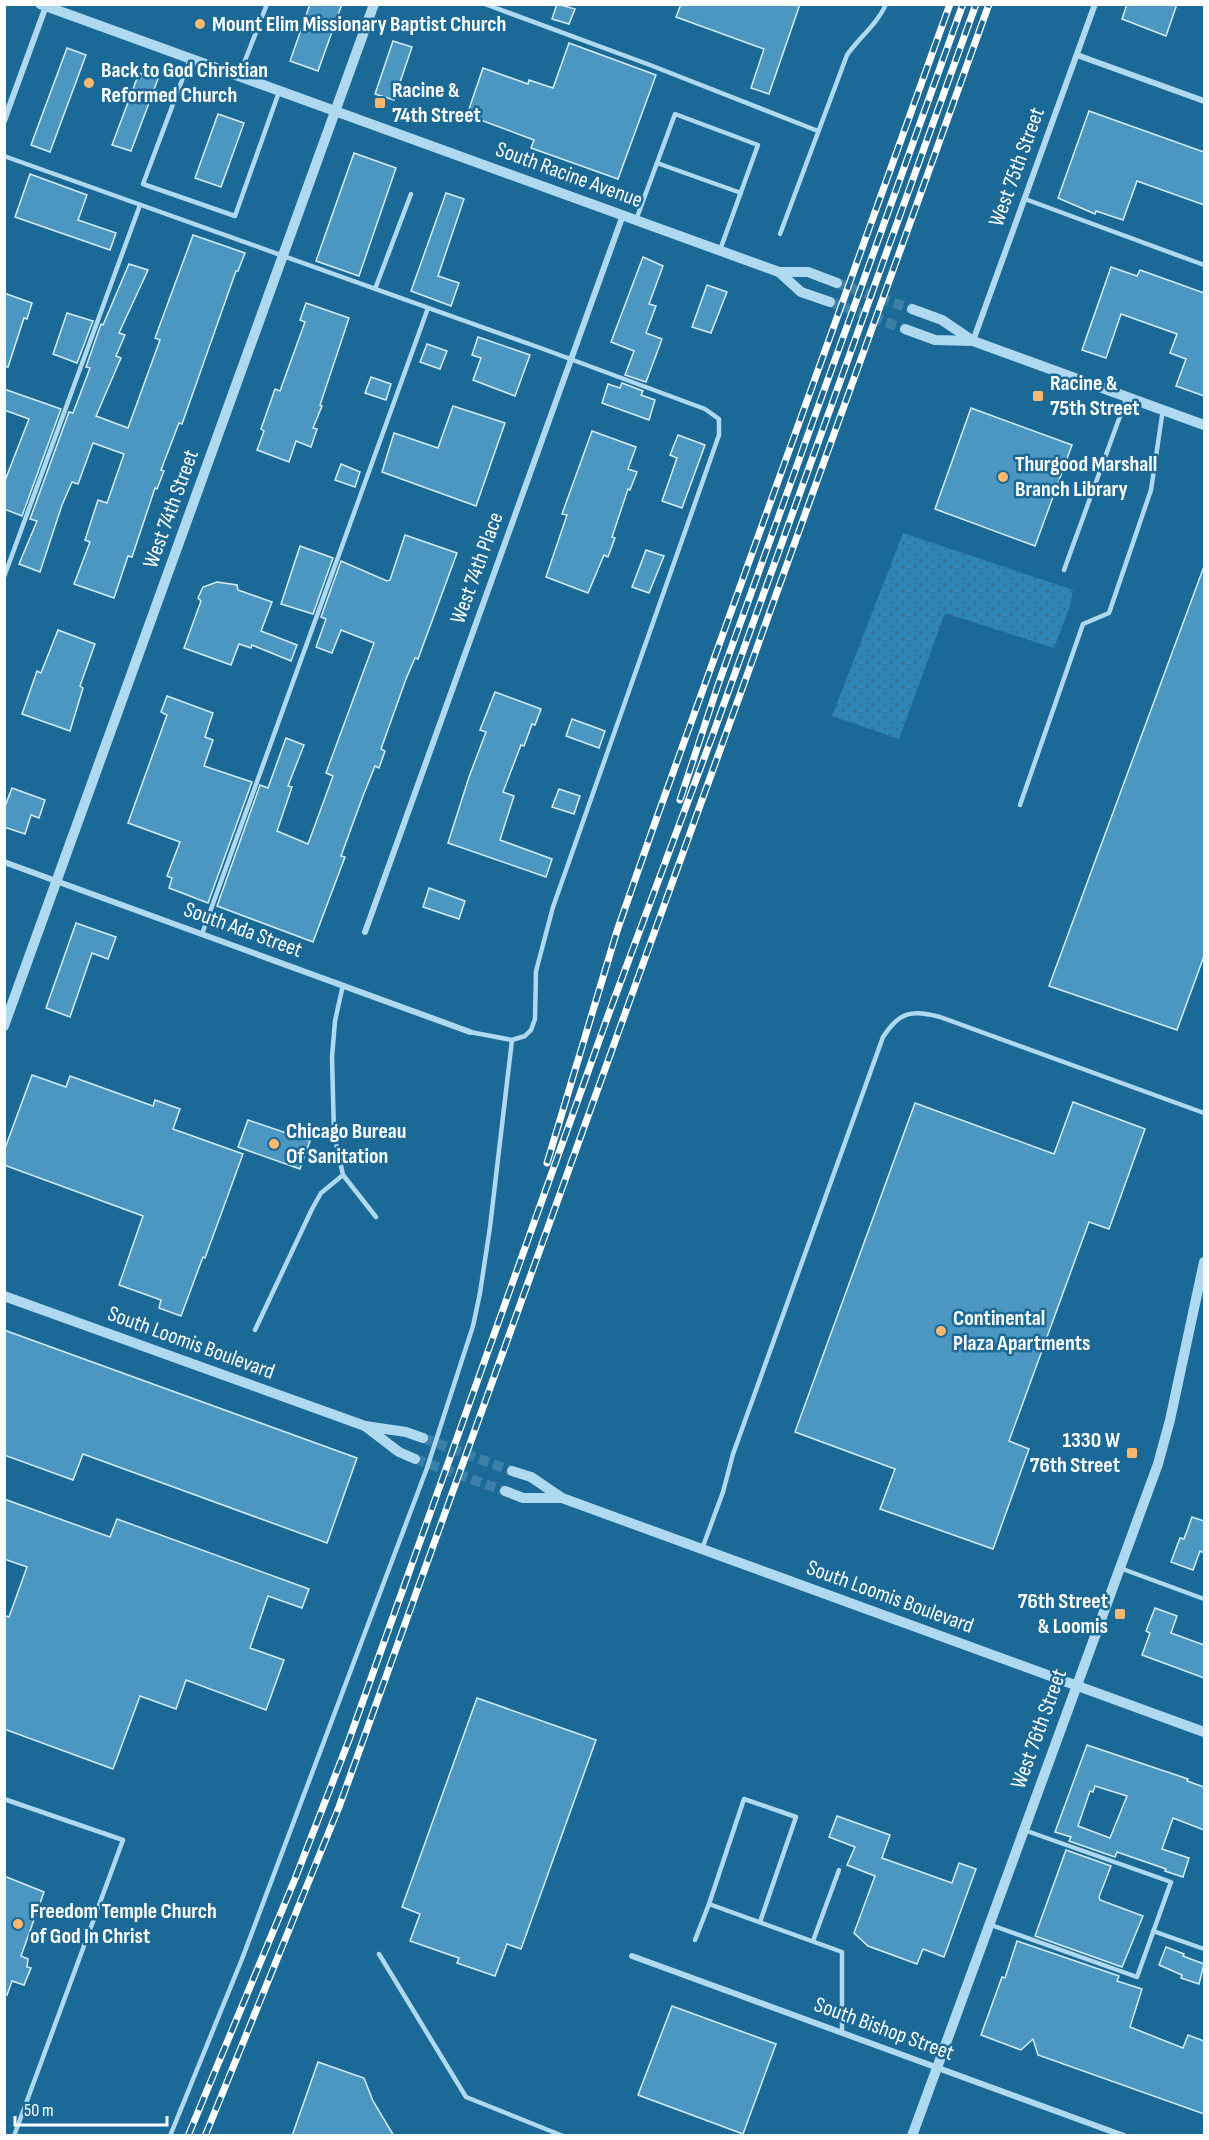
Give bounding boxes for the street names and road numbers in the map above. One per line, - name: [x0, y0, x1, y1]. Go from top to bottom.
- street label: West 75th Street: [983, 104, 1051, 230]
- street label: South Racine Avenue: [492, 136, 646, 214]
- street label: West 74th Street: [137, 446, 205, 572]
- street label: West 74th Place: [444, 509, 510, 627]
- street label: South Ada Street: [180, 896, 306, 964]
- street label: South Loomis Boulevard: [104, 1300, 278, 1386]
- street label: South Loomis Boulevard: [803, 1554, 977, 1640]
- street label: West 76th Street: [1005, 1665, 1073, 1793]
- street label: South Bishop Street: [810, 1991, 958, 2067]

